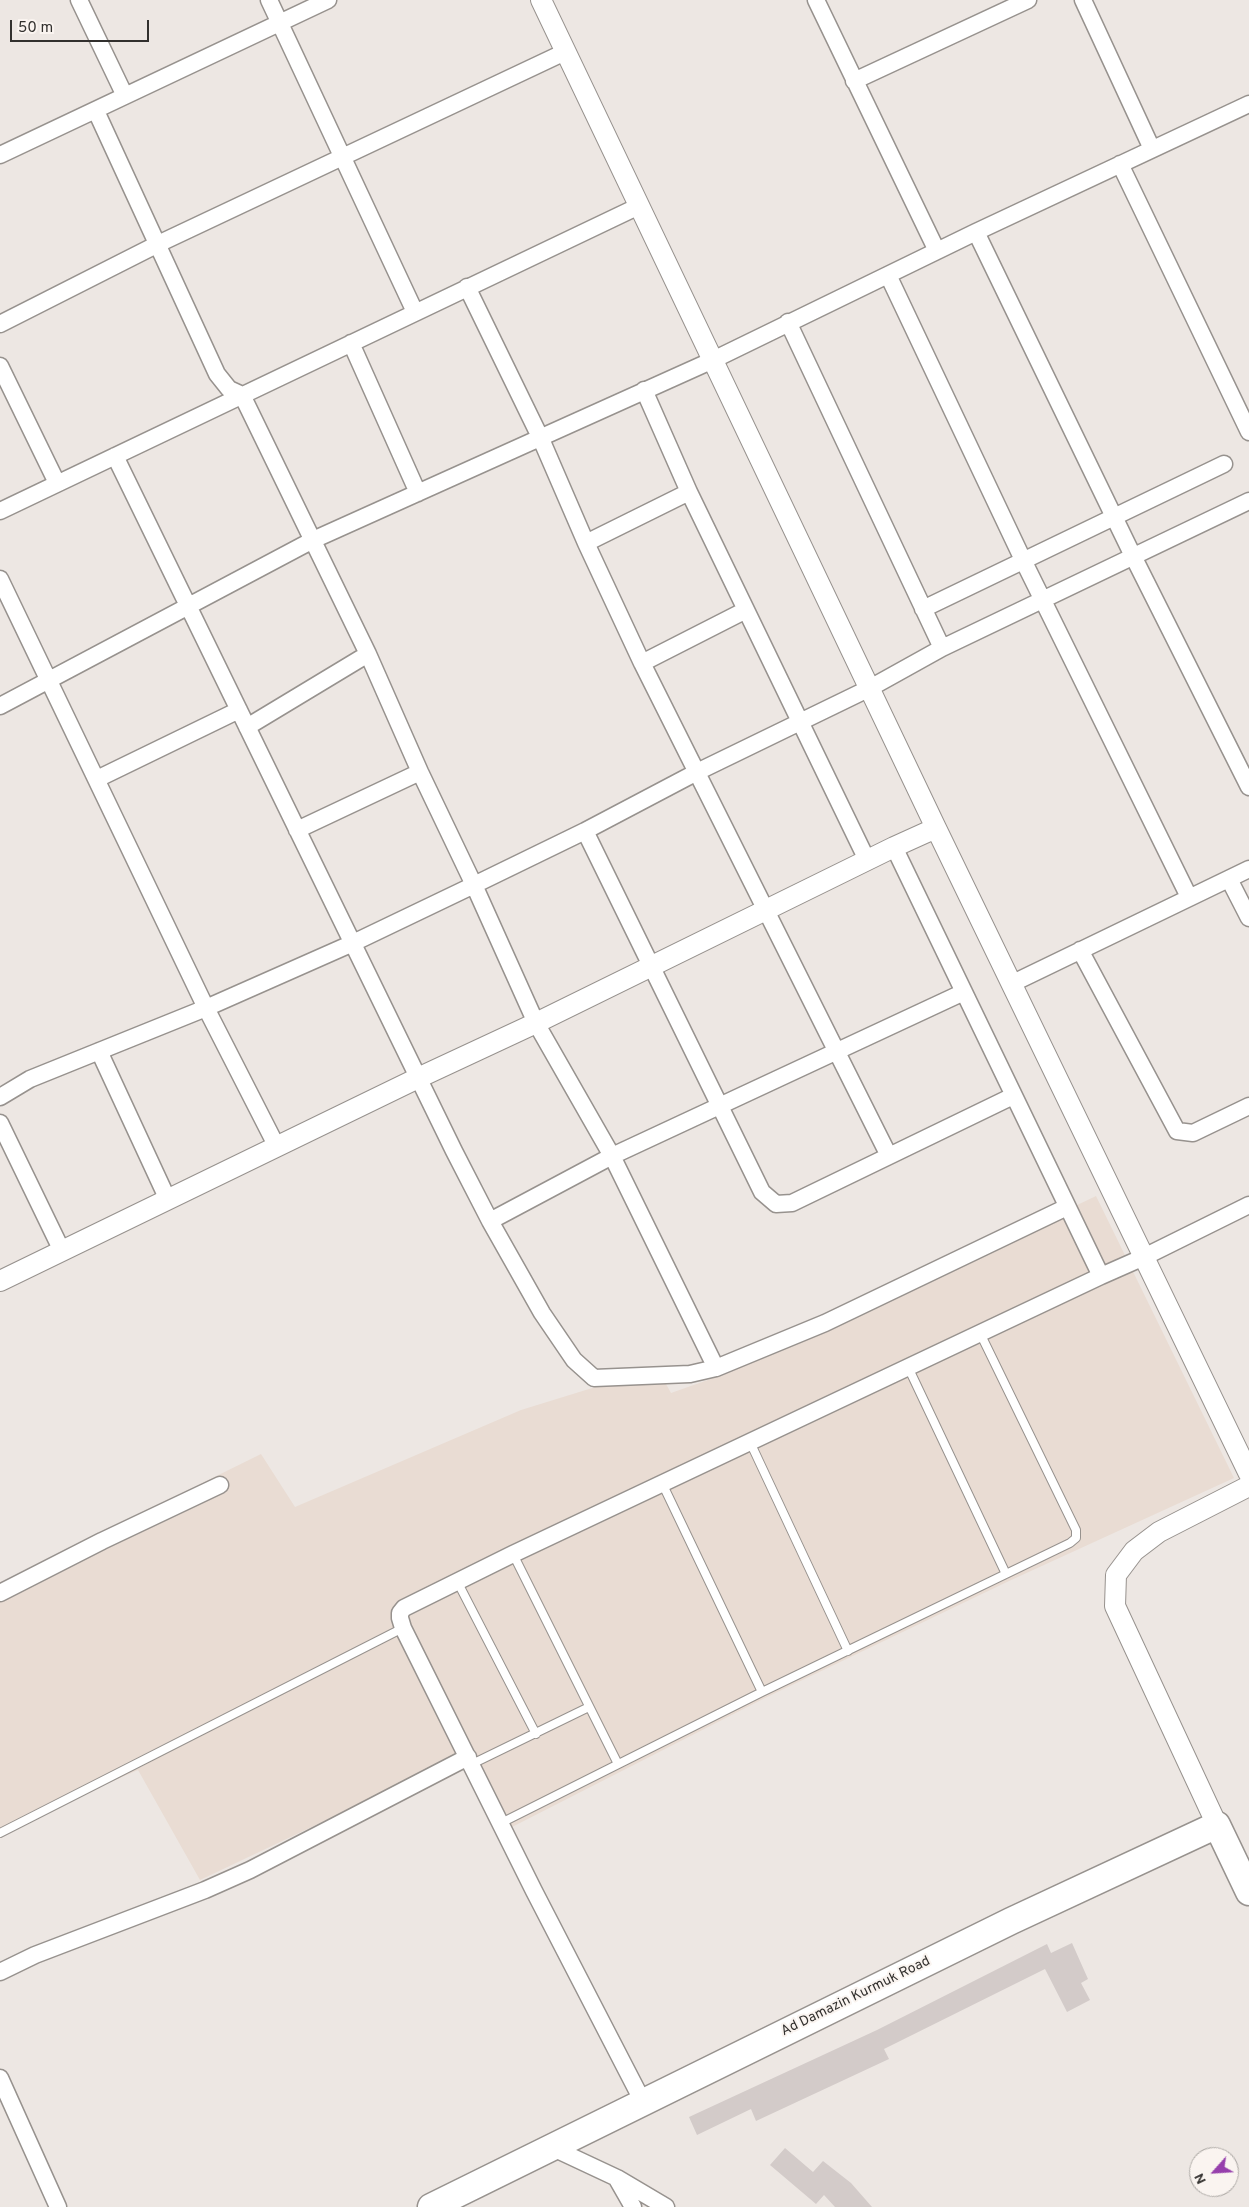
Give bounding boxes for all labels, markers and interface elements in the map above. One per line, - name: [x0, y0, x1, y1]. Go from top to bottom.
- scale bar: [12, 10, 151, 42]
- text: 50 m: [18, 19, 53, 38]
- street label: Ad Damazin Kurmuk Road: [779, 1954, 933, 2040]
- north arrow: [1189, 2147, 1239, 2197]
- text: N: [1191, 2170, 1211, 2187]

